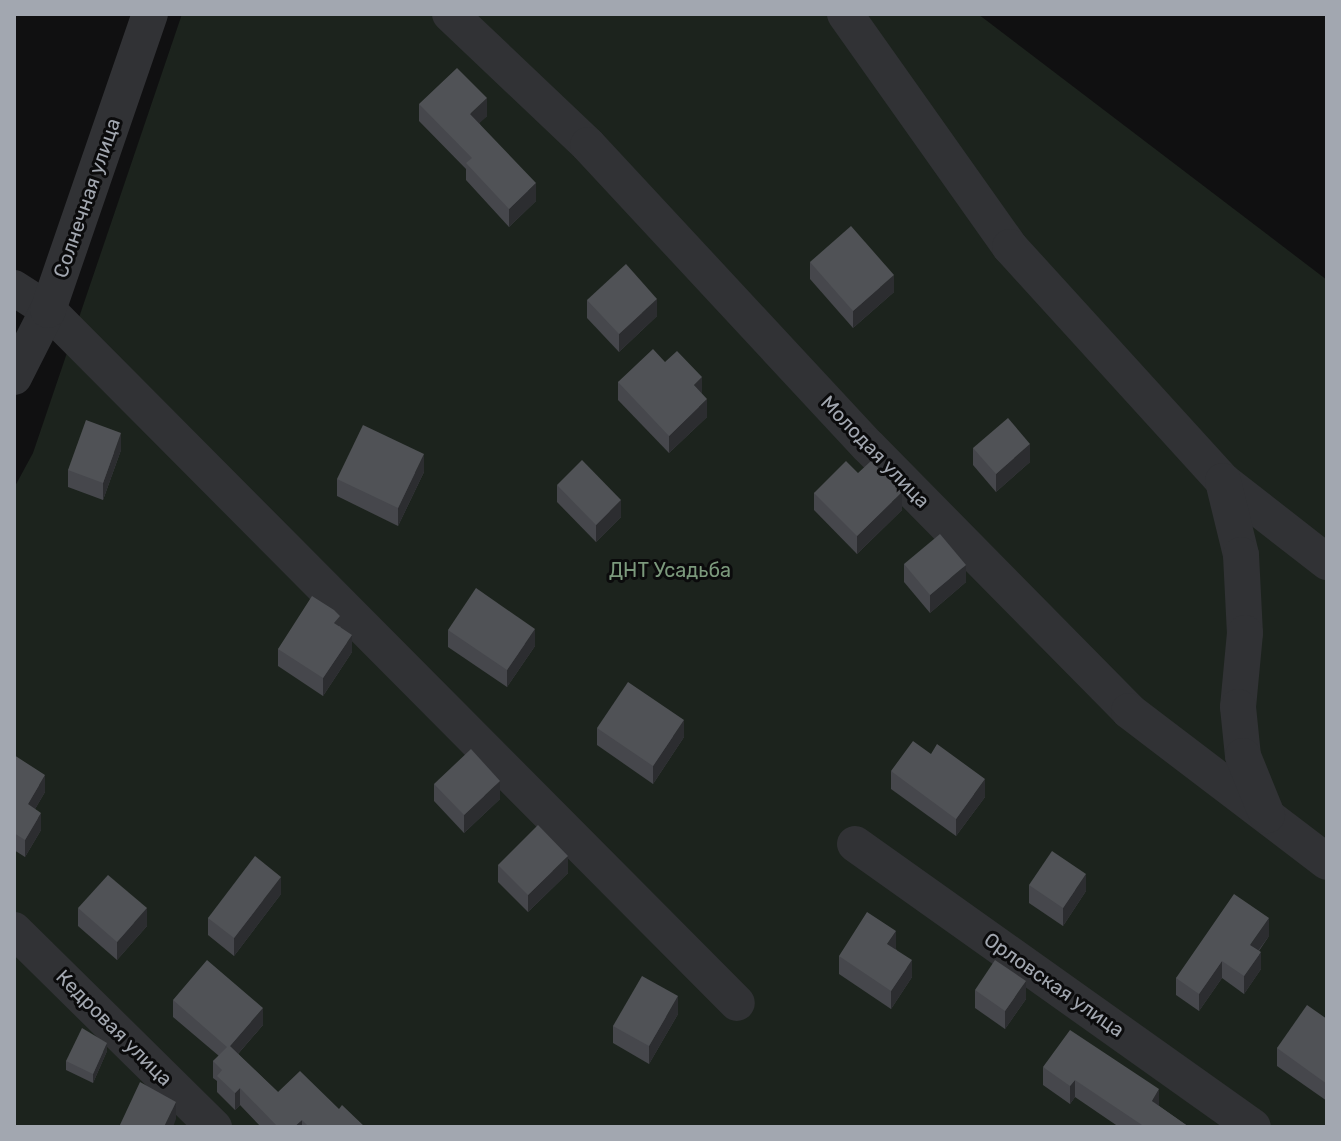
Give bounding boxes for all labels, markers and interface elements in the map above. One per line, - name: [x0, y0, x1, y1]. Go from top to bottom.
- street label: Солнечная улица: [48, 115, 126, 281]
- street label: Молодая улица: [815, 391, 935, 513]
- park label: ДНТ Усадьба: [609, 558, 731, 582]
- street label: Орловская улица: [979, 928, 1129, 1042]
- street label: Кедровая улица: [51, 965, 177, 1091]

